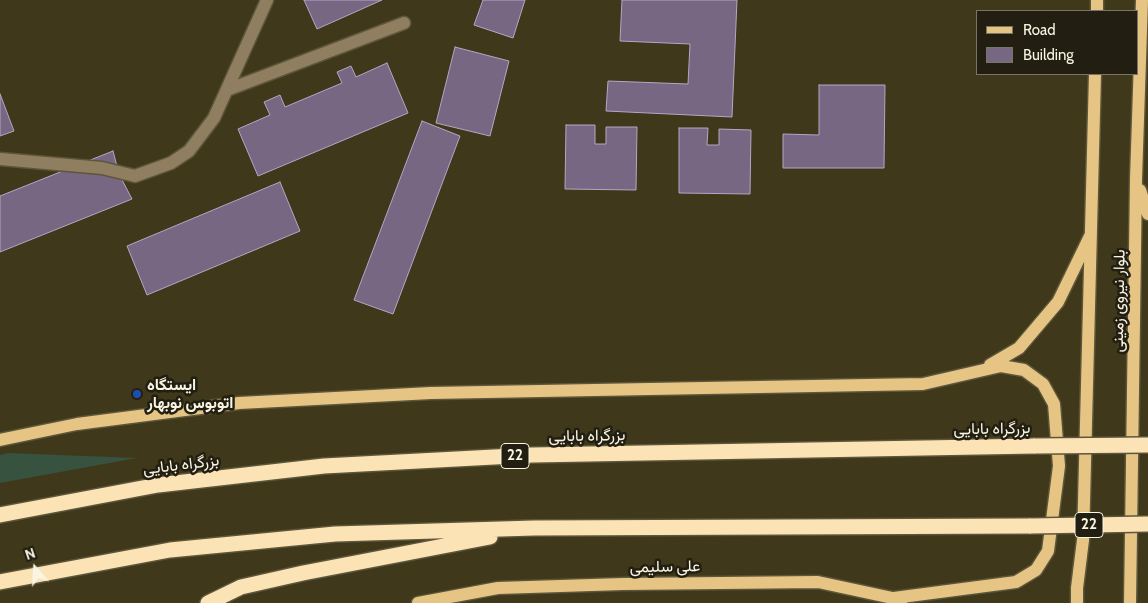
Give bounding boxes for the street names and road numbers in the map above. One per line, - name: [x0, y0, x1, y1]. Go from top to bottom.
- street label: بلوار نیروی زمینی: [1109, 249, 1129, 353]
- street label: بزرگراه بابایی: [953, 419, 1031, 439]
- street label: بزرگراه بابایی: [548, 426, 626, 446]
- road number: 22: [501, 444, 529, 468]
- street label: بزرگراه بابایی: [142, 451, 220, 479]
- road number: 22: [1075, 512, 1103, 538]
- street label: علی سلیمی: [629, 557, 701, 577]

